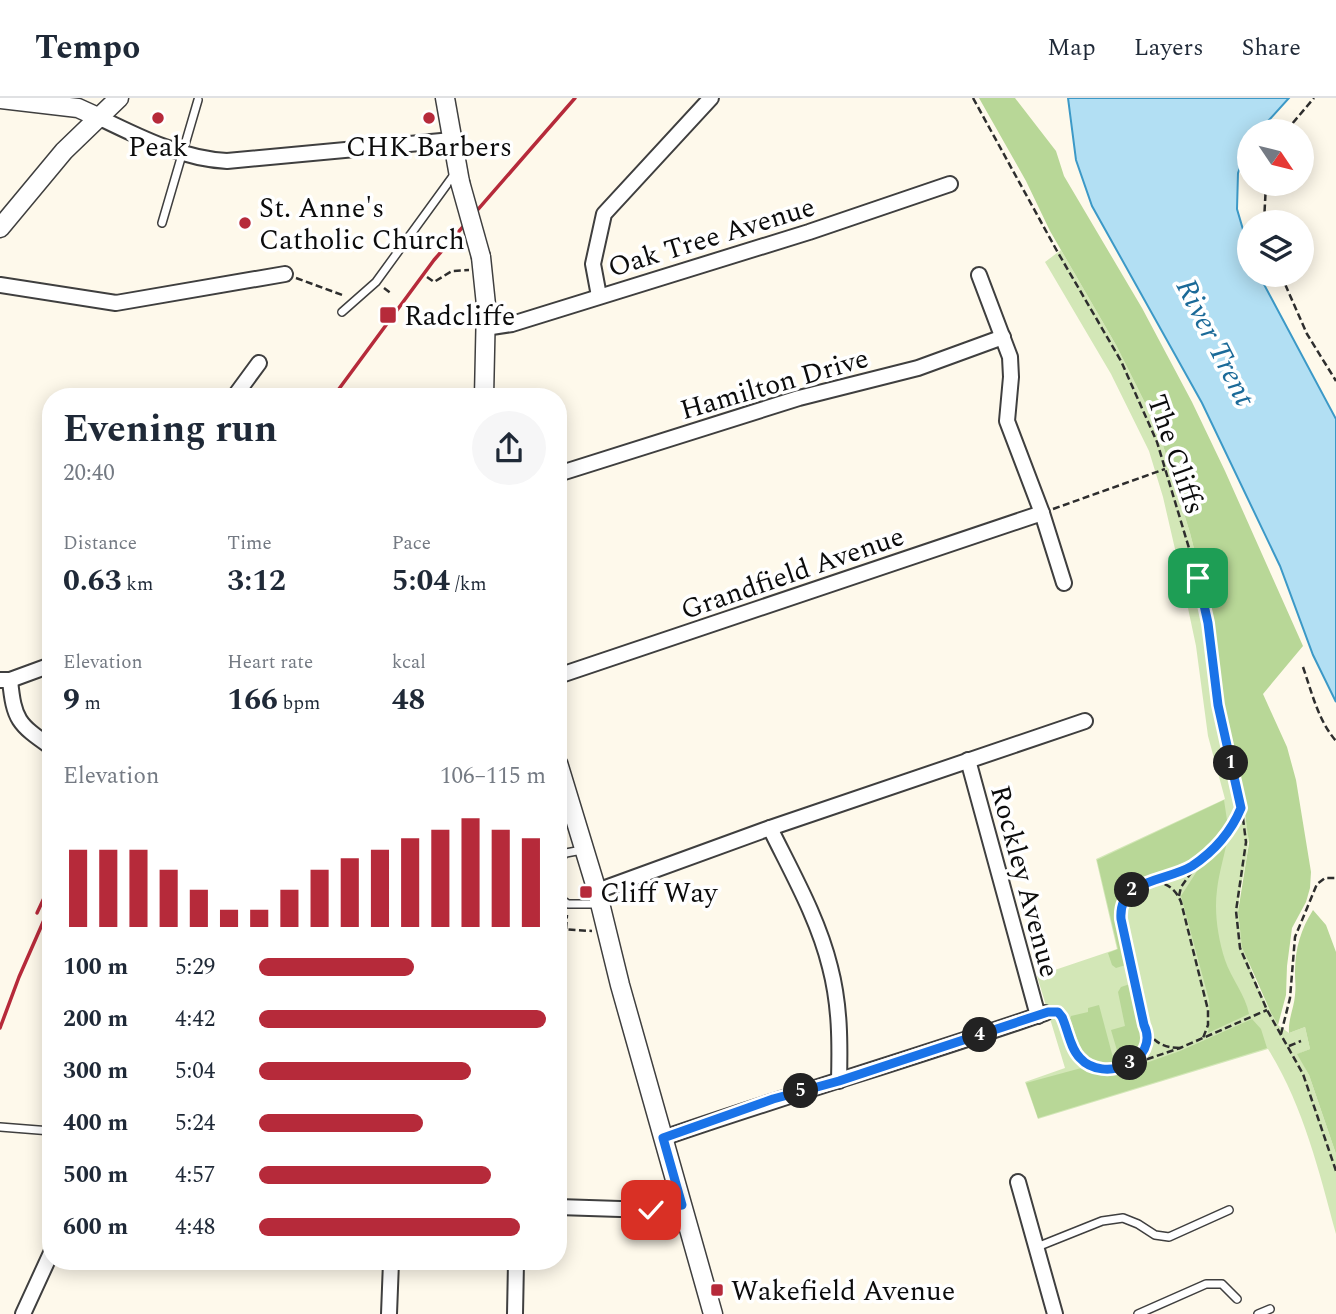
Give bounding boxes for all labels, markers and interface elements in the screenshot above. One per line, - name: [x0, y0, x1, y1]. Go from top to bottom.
- text: Tempo: [35, 23, 140, 73]
- text: Map: [1047, 30, 1096, 66]
- text: Layers: [1134, 30, 1204, 66]
- text: Share: [1242, 30, 1301, 66]
- marker: Peak: [150, 110, 166, 126]
- marker: CHK Barbers: [421, 110, 437, 126]
- north arrow: [1237, 119, 1314, 196]
- map controls: [1237, 119, 1314, 287]
- place label: Peak: [128, 126, 188, 169]
- place label: CHK Barbers: [346, 126, 512, 169]
- street label: Oak Tree Avenue: [603, 186, 820, 289]
- place label: St. Anne's Catholic Church: [259, 187, 465, 262]
- button: layers: [1237, 210, 1314, 287]
- marker: St. Anne's Catholic Church: [237, 215, 253, 231]
- water label: River Trent: [1163, 270, 1267, 415]
- place label: Radcliffe: [404, 295, 515, 338]
- marker: Radcliffe: [378, 305, 398, 325]
- street label: Hamilton Drive: [675, 337, 874, 432]
- street label: The Cliffs: [1135, 389, 1216, 520]
- text: Evening run: [63, 401, 277, 459]
- button: share: [472, 411, 546, 485]
- text: 20:40: [63, 456, 115, 491]
- street label: Grandfield Avenue: [675, 515, 910, 632]
- text: Distance: [63, 529, 137, 558]
- text: Time: [227, 529, 272, 558]
- text: Pace: [392, 529, 431, 558]
- pin: [1168, 548, 1228, 608]
- text: 0.63: [63, 558, 122, 604]
- text: 3:12: [227, 558, 286, 604]
- text: 5:04: [392, 558, 450, 604]
- icon: arrive: [1179, 559, 1217, 597]
- text: km: [122, 570, 153, 599]
- text: /km: [450, 570, 487, 599]
- text: Elevation: [63, 648, 143, 677]
- text: Heart rate: [227, 648, 313, 677]
- text: kcal: [392, 648, 426, 677]
- text: 9: [63, 677, 80, 723]
- text: 166: [227, 677, 278, 723]
- text: 48: [392, 677, 425, 723]
- text: m: [80, 689, 101, 718]
- text: bpm: [278, 689, 320, 718]
- pin: 1: [1214, 746, 1248, 780]
- text: 1: [1225, 748, 1236, 777]
- text: Elevation: [63, 759, 159, 794]
- text: 106–115 m: [440, 759, 546, 794]
- street label: Rockley Avenue: [978, 781, 1071, 982]
- place label: Cliff Way: [600, 872, 719, 915]
- pin: 2: [1114, 872, 1150, 908]
- text: 2: [1126, 875, 1137, 904]
- marker: Cliff Way: [578, 884, 594, 900]
- text: 100 m: [63, 950, 128, 985]
- text: 5:29: [175, 950, 215, 985]
- text: 200 m: [63, 1002, 128, 1037]
- text: 4:42: [175, 1002, 215, 1037]
- pin: 4: [962, 1018, 998, 1052]
- text: 4: [974, 1020, 985, 1049]
- pin: 3: [1112, 1046, 1148, 1080]
- text: 3: [1124, 1048, 1135, 1077]
- text: 300 m: [63, 1054, 128, 1089]
- text: 5:04: [175, 1054, 215, 1089]
- pin: 5: [784, 1074, 818, 1108]
- text: 5: [795, 1076, 806, 1105]
- text: 400 m: [63, 1106, 128, 1141]
- text: 5:24: [175, 1106, 215, 1141]
- text: 500 m: [63, 1158, 128, 1193]
- text: 4:57: [175, 1158, 215, 1193]
- pin: [621, 1180, 681, 1240]
- icon: check: [632, 1191, 670, 1229]
- text: 600 m: [63, 1210, 128, 1245]
- text: 4:48: [175, 1210, 215, 1245]
- place label: Wakefield Avenue: [731, 1270, 955, 1313]
- marker: Wakefield Avenue: [709, 1282, 725, 1298]

